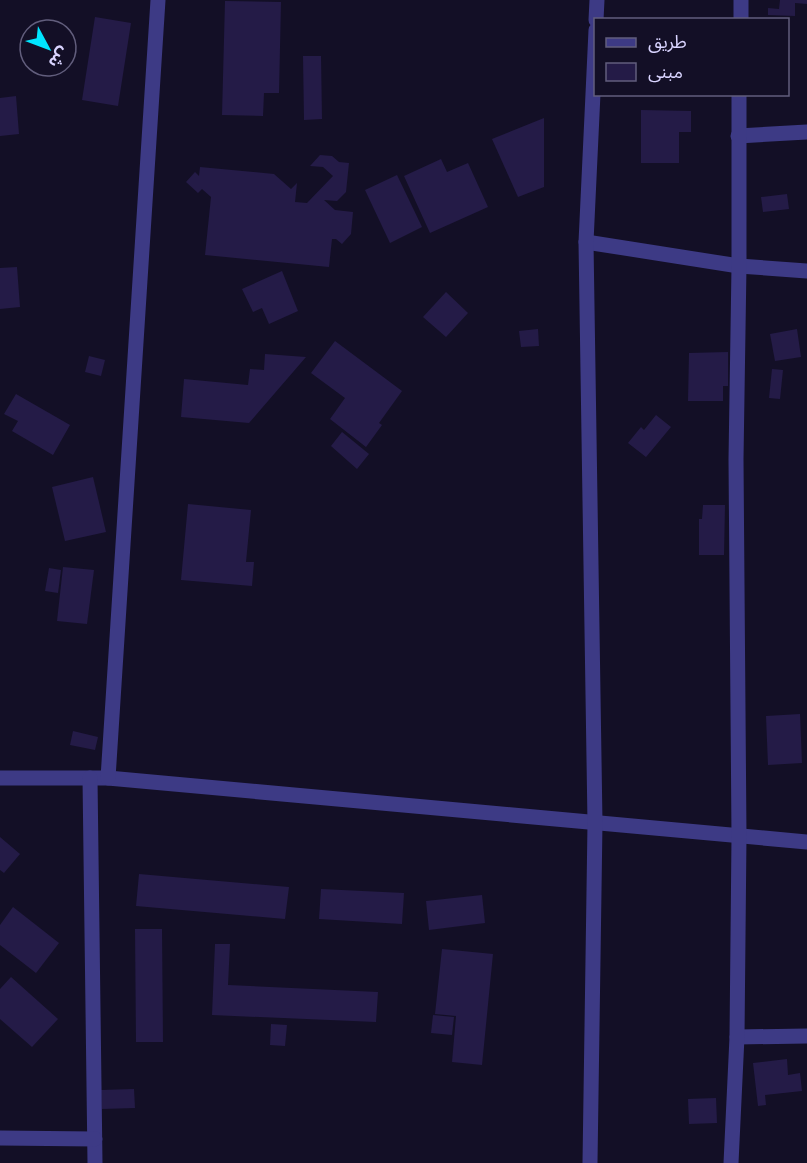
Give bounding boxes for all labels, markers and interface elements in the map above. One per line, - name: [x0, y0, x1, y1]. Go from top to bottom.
- north arrow: [18, 18, 78, 78]
- legend: [594, 18, 789, 96]
- text: طريق: [648, 30, 687, 53]
- text: ش: [44, 42, 74, 73]
- text: مبنى: [648, 60, 683, 83]

